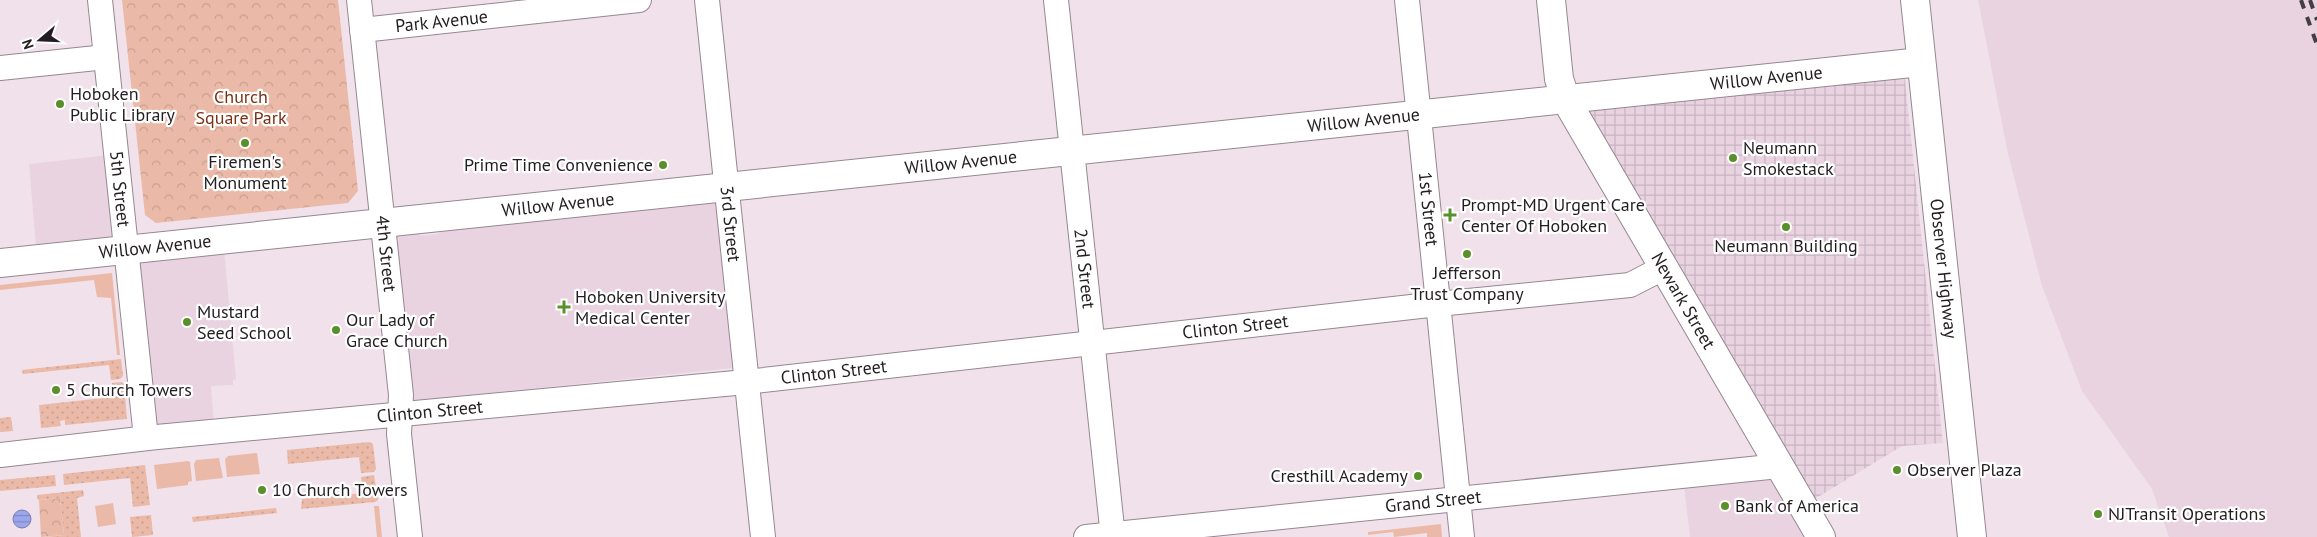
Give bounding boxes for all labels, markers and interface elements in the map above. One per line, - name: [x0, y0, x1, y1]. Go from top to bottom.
- street label: Park Avenue: [394, 4, 489, 37]
- north arrow: [15, 15, 65, 65]
- text: N: [18, 37, 38, 52]
- street label: Willow Avenue: [1709, 60, 1824, 95]
- place label: Hoboken Public Library: [70, 82, 175, 126]
- park label: Church Square Park: [195, 85, 287, 129]
- marker: Hoboken Public Library: [54, 98, 66, 110]
- street label: Willow Avenue: [1306, 103, 1421, 137]
- place label: Neumann Smokestack: [1743, 136, 1834, 180]
- marker: Firemen's Monument: [239, 137, 251, 149]
- street label: Willow Avenue: [903, 145, 1018, 179]
- street label: 5th Street: [105, 150, 136, 228]
- place label: Firemen's Monument: [203, 150, 287, 194]
- marker: Neumann Smokestack: [1727, 152, 1739, 164]
- place label: Prime Time Convenience: [464, 153, 653, 176]
- marker: Prime Time Convenience: [657, 159, 669, 171]
- street label: 1st Street: [1414, 171, 1444, 247]
- street label: 3rd Street: [715, 185, 746, 263]
- street label: Willow Avenue: [500, 187, 615, 221]
- place label: Prompt-MD Urgent Care Center Of Hoboken: [1461, 193, 1645, 237]
- street label: Observer Highway: [1925, 197, 1963, 340]
- marker: Prompt-MD Urgent Care Center Of Hoboken: [1443, 208, 1457, 222]
- street label: 4th Street: [371, 214, 402, 293]
- marker: Neumann Building: [1780, 221, 1792, 233]
- street label: 2nd Street: [1069, 227, 1101, 310]
- street label: Willow Avenue: [98, 229, 213, 264]
- place label: Neumann Building: [1714, 234, 1858, 257]
- marker: Jefferson Trust Company: [1461, 248, 1473, 260]
- street label: Newark Street: [1646, 248, 1721, 353]
- place label: Jefferson Trust Company: [1410, 261, 1524, 305]
- place label: Hoboken University Medical Center: [575, 285, 726, 329]
- place label: Mustard Seed School: [197, 300, 292, 344]
- marker: Hoboken University Medical Center: [557, 300, 571, 314]
- place label: Our Lady of Grace Church: [346, 308, 448, 352]
- street label: Clinton Street: [1181, 309, 1289, 344]
- marker: Mustard Seed School: [181, 316, 193, 328]
- marker: Our Lady of Grace Church: [330, 324, 342, 336]
- street label: Clinton Street: [780, 354, 888, 389]
- place label: 5 Church Towers: [66, 378, 192, 401]
- marker: 5 Church Towers: [50, 384, 62, 396]
- street label: Clinton Street: [376, 395, 484, 427]
- place label: Observer Plaza: [1907, 458, 2022, 481]
- place label: Cresthill Academy: [1270, 464, 1409, 487]
- marker: Observer Plaza: [1891, 464, 1903, 476]
- marker: Cresthill Academy: [1412, 470, 1424, 482]
- place label: 10 Church Towers: [272, 478, 408, 501]
- marker: 10 Church Towers: [256, 484, 268, 496]
- street label: Grand Street: [1384, 485, 1482, 517]
- place label: Bank of America: [1735, 494, 1859, 517]
- marker: Bank of America: [1719, 500, 1731, 512]
- place label: NJTransit Operations: [2108, 502, 2266, 525]
- marker: NJTransit Operations: [2092, 508, 2104, 520]

